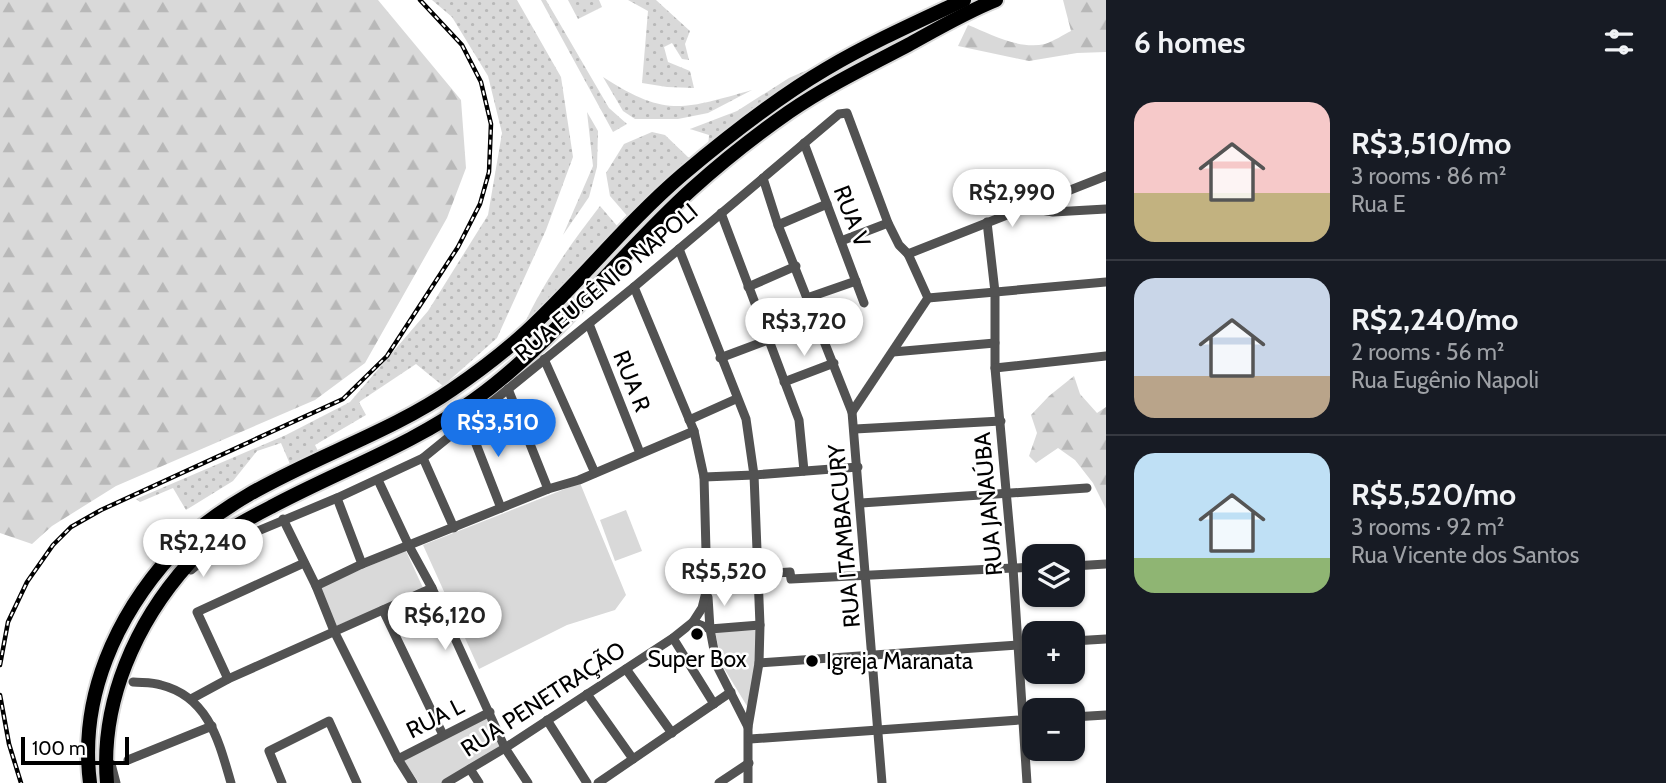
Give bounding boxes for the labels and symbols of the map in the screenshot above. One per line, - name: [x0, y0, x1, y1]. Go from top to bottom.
- pin: R$2,990: [947, 170, 1077, 229]
- street label: RUA V: [828, 181, 876, 251]
- street label: RUA EUGÊNIO NAPOLI: [509, 197, 703, 367]
- pin: R$3,720: [739, 298, 869, 358]
- street label: RUA R: [607, 346, 657, 416]
- pin: R$3,510: [433, 400, 563, 459]
- street label: RUA JANAÚBA: [967, 431, 1008, 577]
- street label: RUA ITAMBACURY: [822, 442, 866, 629]
- pin: R$2,240: [138, 520, 268, 579]
- pin: R$5,520: [659, 548, 789, 608]
- pin: R$6,120: [380, 592, 510, 652]
- marker: Super Box: [689, 626, 705, 642]
- street label: RUA PENETRAÇÃO: [456, 635, 630, 763]
- place label: Super Box: [647, 645, 747, 673]
- place label: Igreja Maranata: [826, 647, 973, 675]
- marker: Igreja Maranata: [804, 653, 820, 669]
- street label: RUA L: [401, 691, 469, 744]
- scale bar: [21, 734, 130, 766]

